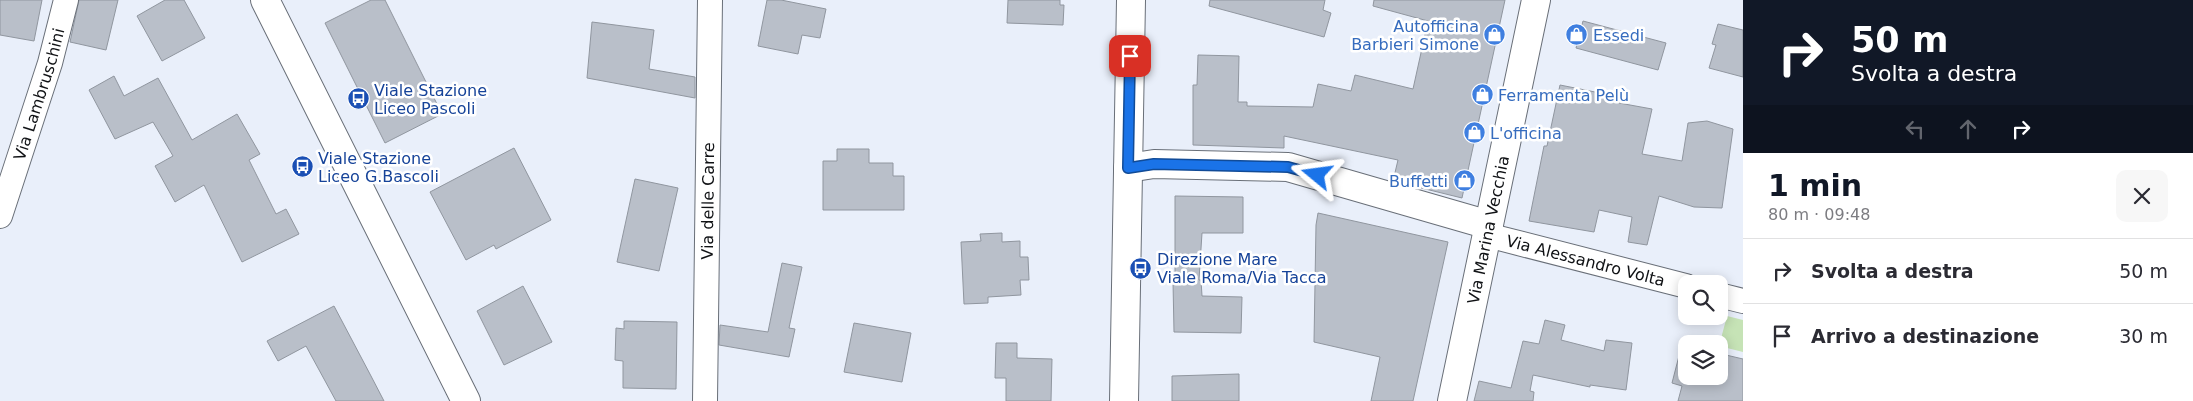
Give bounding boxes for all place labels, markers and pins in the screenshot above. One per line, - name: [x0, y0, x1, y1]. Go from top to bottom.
- place label: Autofficina Barbieri Simone: [1351, 17, 1479, 54]
- shop icon: Autofficina Barbieri Simone: [1483, 23, 1507, 47]
- shop icon: Essedi: [1565, 23, 1589, 47]
- place label: Essedi: [1593, 26, 1644, 45]
- pin: [1109, 35, 1151, 77]
- place label: Viale Stazione Liceo Pascoli: [374, 81, 487, 118]
- shop icon: Ferramenta Pelù: [1470, 83, 1494, 107]
- place label: Ferramenta Pelù: [1498, 86, 1629, 105]
- bus stop icon: Viale Stazione Liceo Pascoli: [346, 87, 370, 111]
- shop icon: L'officina: [1462, 121, 1486, 145]
- place label: L'officina: [1490, 124, 1562, 143]
- place label: Viale Stazione Liceo G.Bascoli: [318, 149, 439, 186]
- bus stop icon: Viale Stazione Liceo G.Bascoli: [290, 155, 314, 179]
- shop icon: Buffetti: [1452, 169, 1476, 193]
- place label: Buffetti: [1389, 172, 1448, 191]
- place label: Direzione Mare Viale Roma/Via Tacca: [1157, 250, 1326, 287]
- bus stop icon: Direzione Mare Viale Roma/Via Tacca: [1129, 256, 1153, 280]

